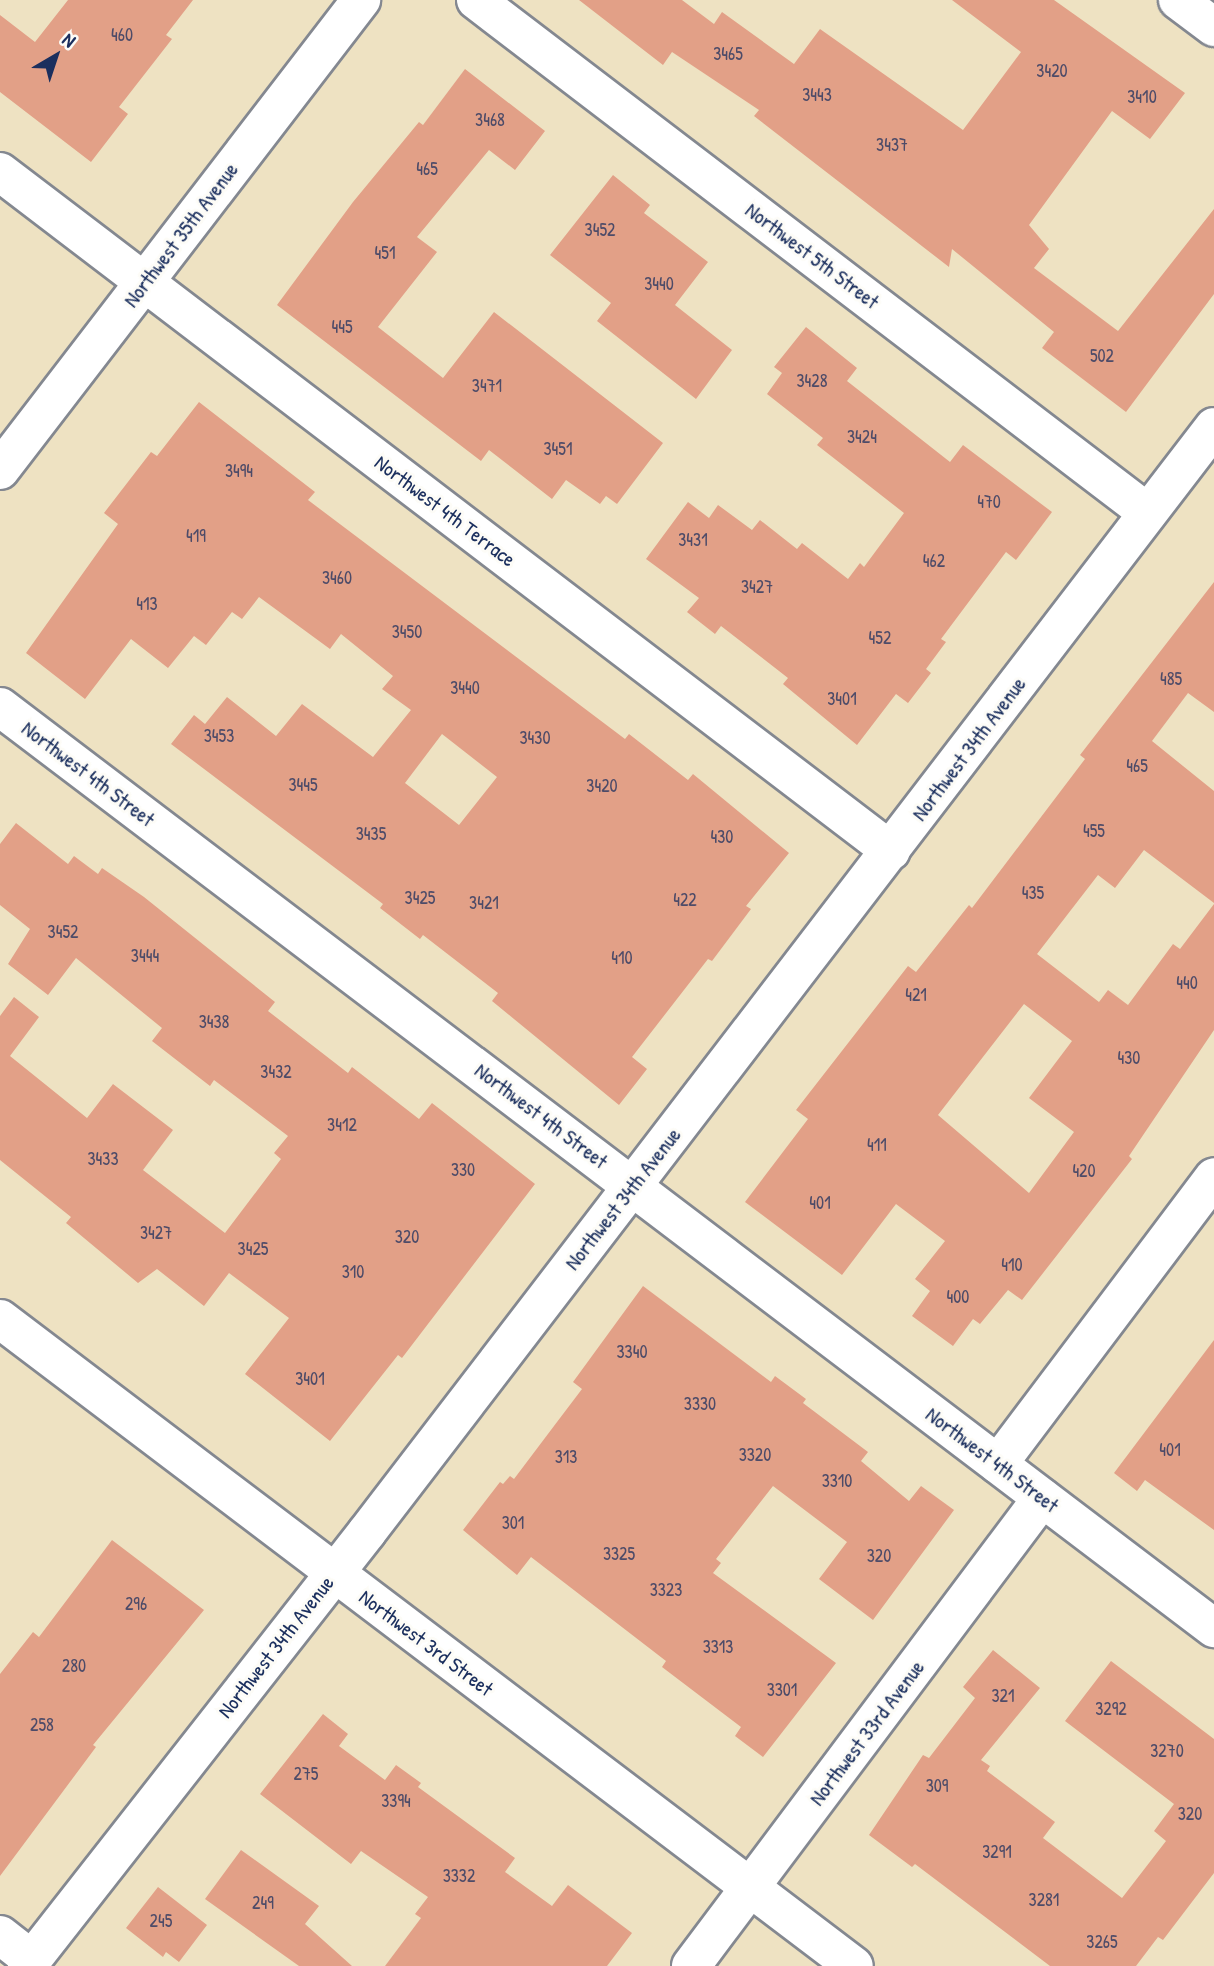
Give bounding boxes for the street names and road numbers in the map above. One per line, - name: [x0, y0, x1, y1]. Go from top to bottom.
- street label: Northwest 35th Avenue: [118, 158, 244, 312]
- street label: Northwest 5th Street: [740, 198, 884, 314]
- street label: Northwest 4th Terrace: [370, 450, 520, 572]
- street label: Northwest 34th Avenue: [907, 672, 1031, 826]
- street label: Northwest 4th Street: [17, 716, 159, 832]
- street label: Northwest 4th Street: [470, 1058, 612, 1174]
- street label: Northwest 34th Avenue: [560, 1123, 686, 1275]
- street label: Northwest 4th Street: [921, 1402, 1063, 1518]
- street label: Northwest 34th Avenue: [213, 1571, 339, 1723]
- street label: Northwest 3rd Street: [354, 1584, 498, 1702]
- street label: Northwest 33rd Avenue: [804, 1655, 930, 1811]

